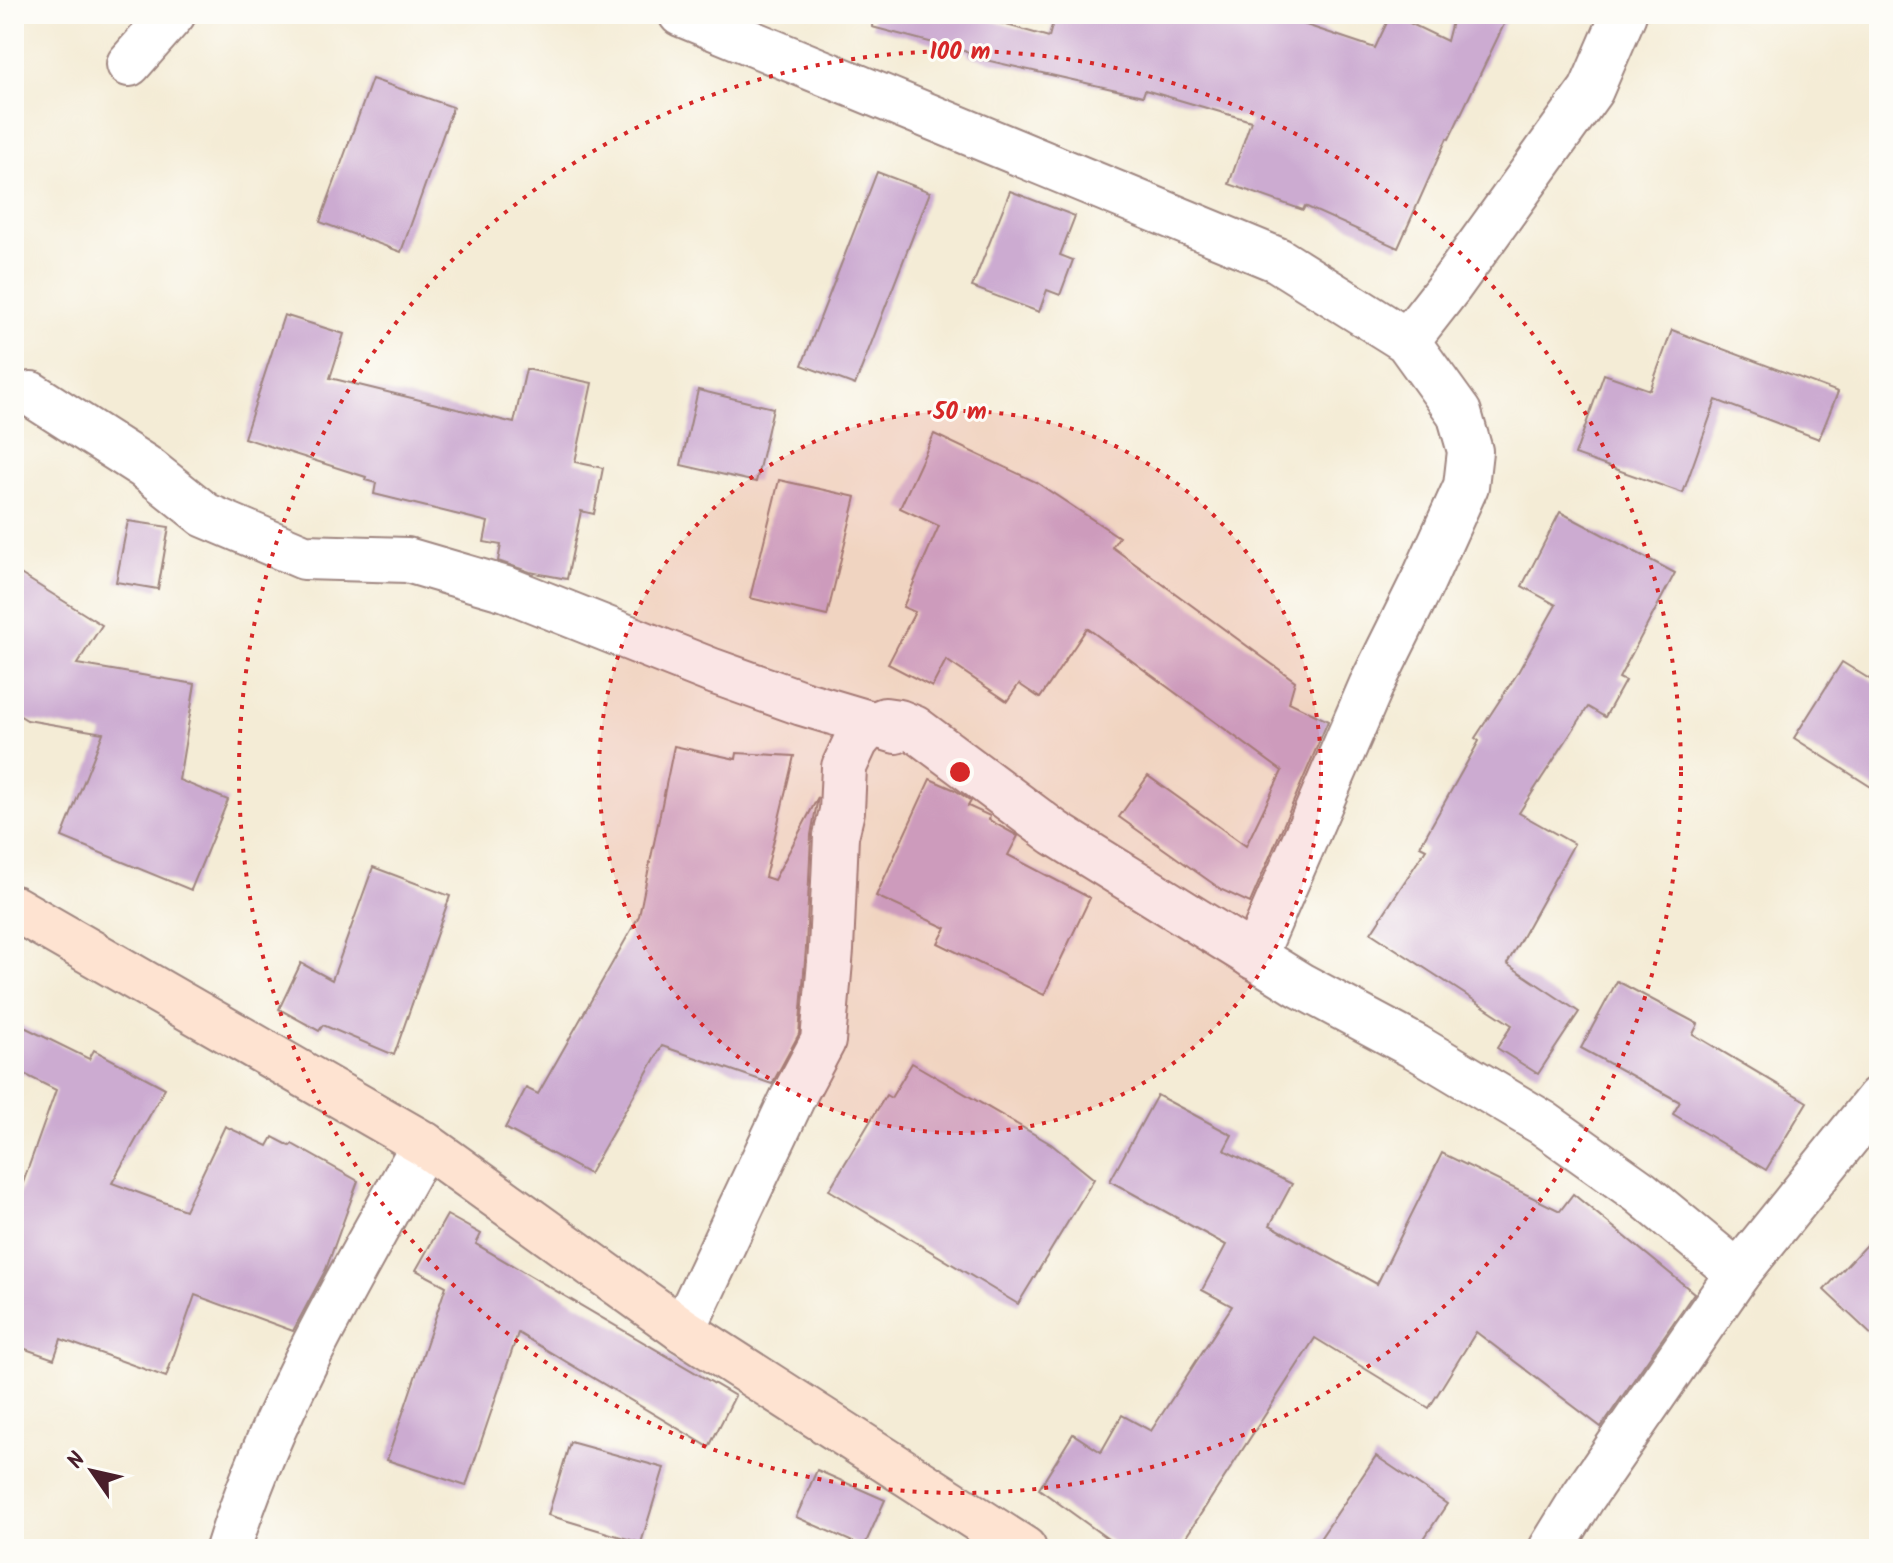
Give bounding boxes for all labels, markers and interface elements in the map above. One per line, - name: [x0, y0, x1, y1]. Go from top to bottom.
- text: 100 m: [930, 33, 990, 72]
- text: 50 m: [932, 393, 987, 432]
- centre of rings: [946, 758, 974, 786]
- north arrow: [52, 1431, 132, 1511]
- text: N: [59, 1446, 96, 1477]

